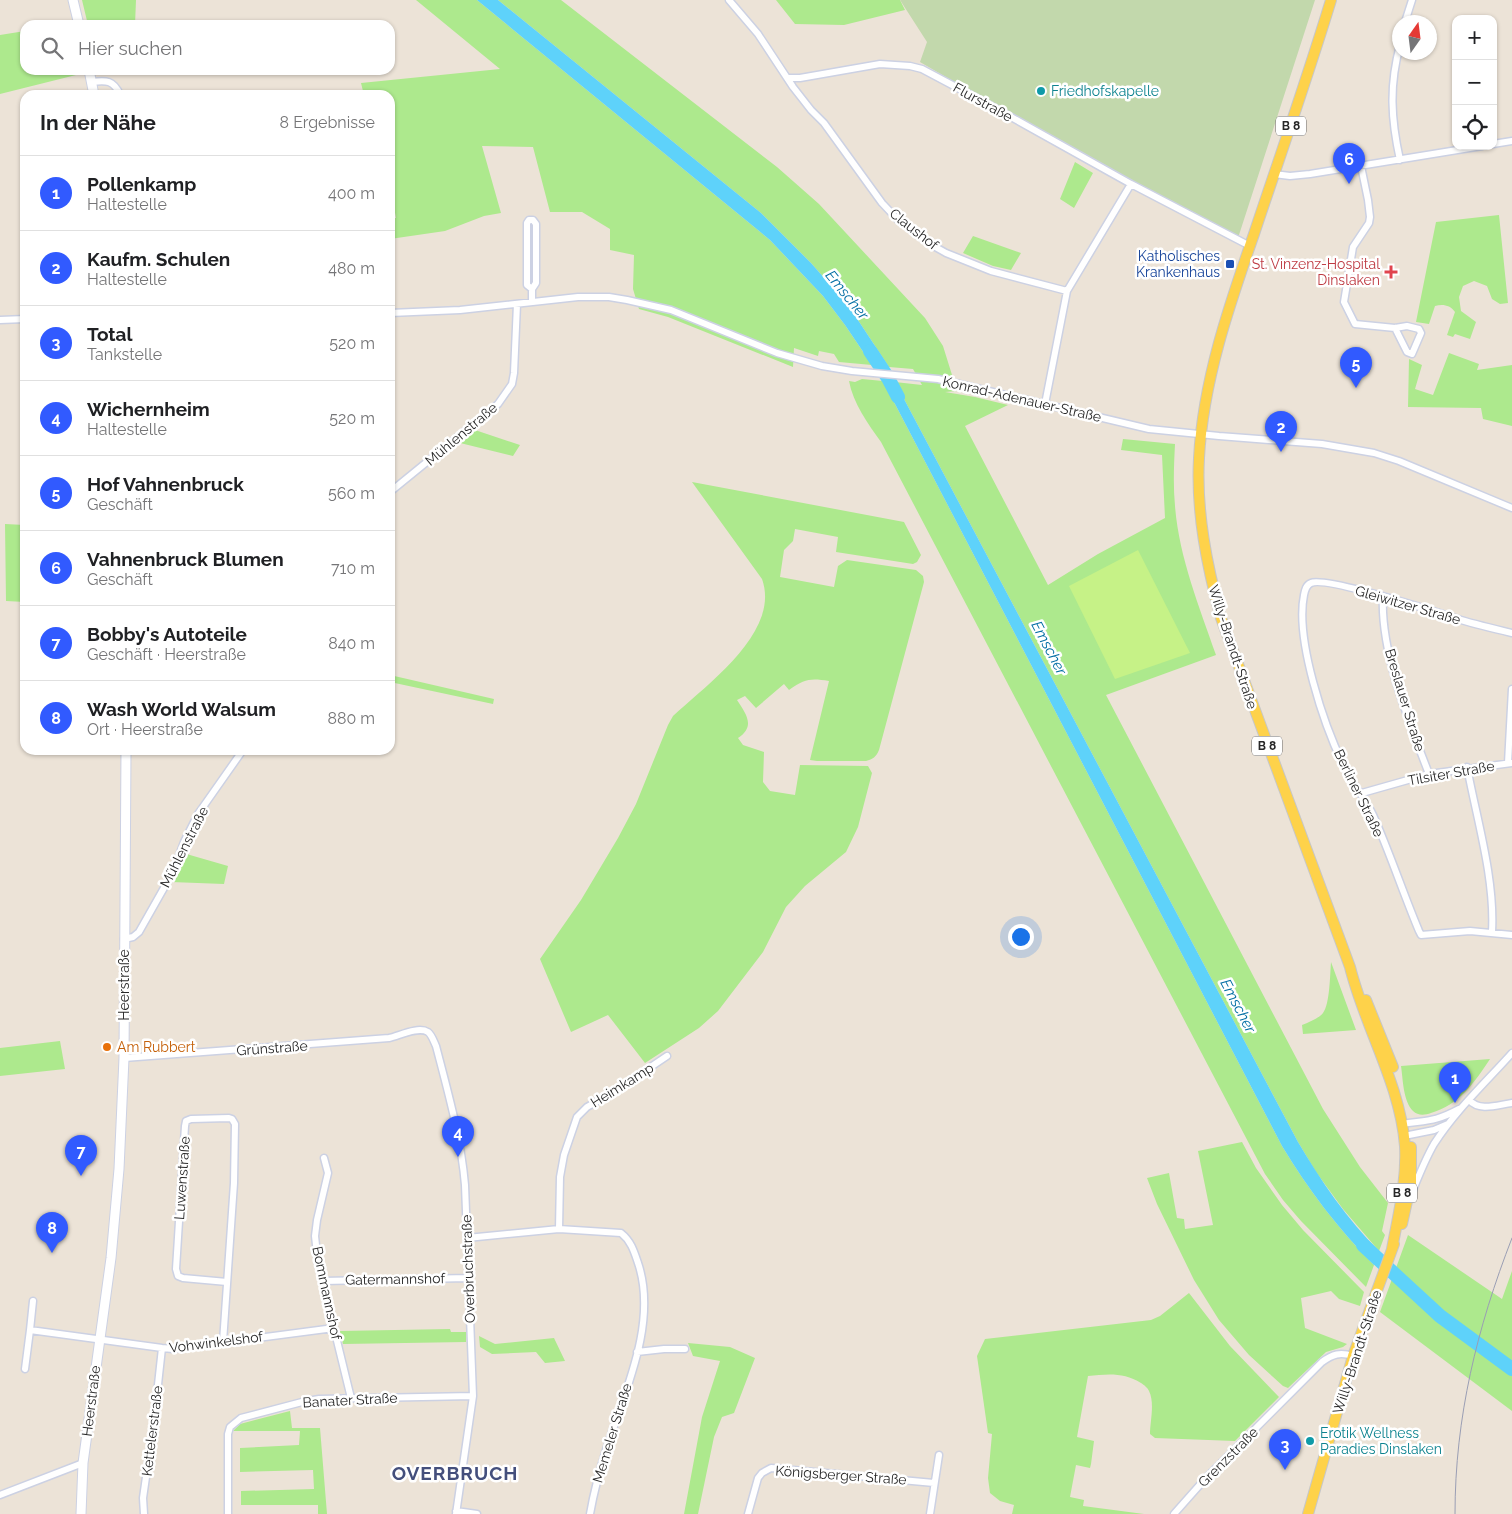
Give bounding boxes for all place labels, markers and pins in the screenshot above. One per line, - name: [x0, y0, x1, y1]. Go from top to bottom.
- place label: Friedhofskapelle: [1051, 83, 1159, 99]
- marker: Friedhofskapelle: [1035, 85, 1047, 97]
- pin: 6: [1333, 143, 1365, 184]
- place label: Katholisches Krankenhaus: [1136, 248, 1220, 280]
- place label: St. Vinzenz-Hospital Dinslaken: [1252, 256, 1380, 288]
- marker: Katholisches Krankenhaus: [1224, 258, 1236, 270]
- marker: St. Vinzenz-Hospital Dinslaken: [1384, 265, 1398, 279]
- pin: 5: [1340, 347, 1372, 388]
- pin: 2: [1265, 411, 1297, 452]
- place label: Am Rubbert: [117, 1039, 196, 1055]
- marker: Am Rubbert: [101, 1041, 113, 1053]
- pin: 1: [1439, 1062, 1471, 1103]
- pin: 4: [442, 1116, 474, 1157]
- pin: 7: [65, 1135, 97, 1176]
- pin: 8: [36, 1212, 68, 1253]
- place label: Erotik Wellness Paradies Dinslaken: [1320, 1425, 1442, 1457]
- pin: 3: [1269, 1429, 1301, 1470]
- marker: Erotik Wellness Paradies Dinslaken: [1304, 1435, 1316, 1447]

